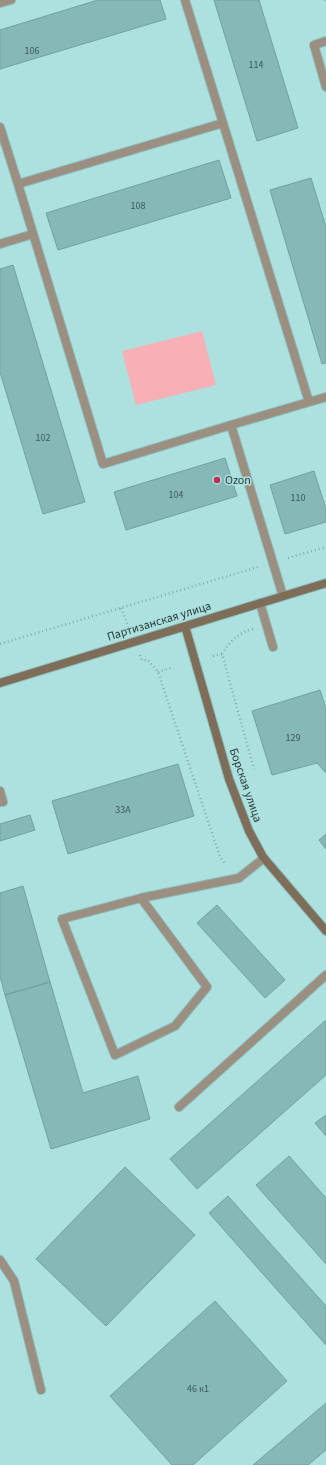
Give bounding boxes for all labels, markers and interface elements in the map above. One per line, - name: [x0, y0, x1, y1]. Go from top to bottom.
- house number: 106: [25, 44, 39, 58]
- house number: 114: [249, 58, 263, 72]
- house number: 108: [131, 199, 145, 213]
- house number: 102: [36, 431, 50, 445]
- place label: Ozon: [225, 472, 251, 489]
- marker: Ozon: [212, 475, 222, 485]
- house number: 104: [169, 488, 183, 502]
- house number: 110: [291, 491, 305, 505]
- street label: Партизанская улица: [105, 598, 213, 645]
- house number: 129: [286, 731, 300, 745]
- street label: Борская улица: [225, 746, 266, 825]
- house number: 33А: [115, 803, 131, 817]
- house number: 46 к1: [187, 1382, 209, 1396]

